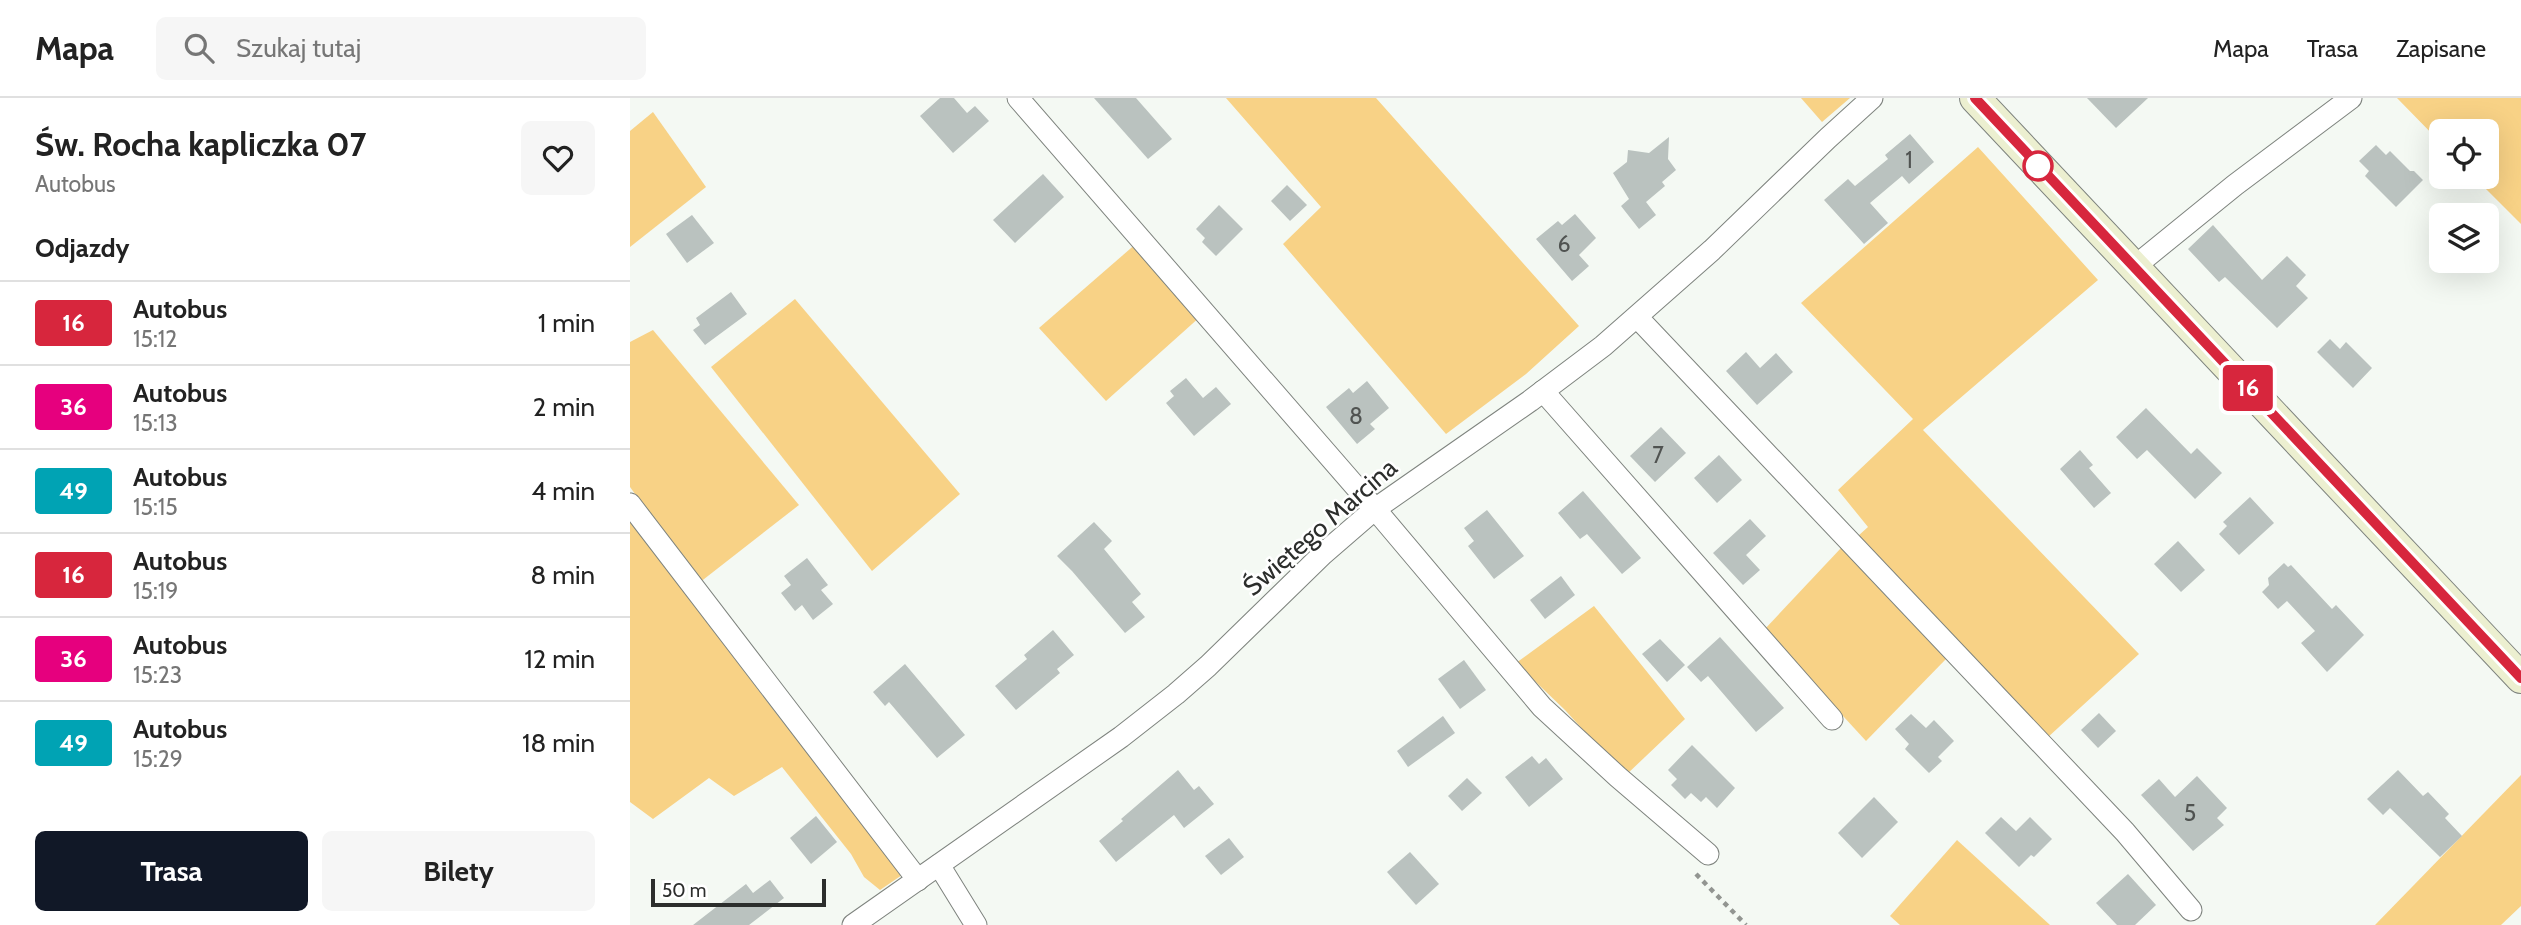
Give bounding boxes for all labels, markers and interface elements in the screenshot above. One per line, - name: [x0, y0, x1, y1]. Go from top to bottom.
- search box: [156, 17, 646, 80]
- text: Mapa: [35, 28, 114, 68]
- icon: search: [180, 29, 218, 67]
- text: Szukaj tutaj: [236, 32, 361, 64]
- text: Mapa: [2213, 34, 2269, 63]
- text: Trasa: [2307, 34, 2358, 63]
- text: Zapisane: [2396, 34, 2486, 63]
- map controls: [2429, 119, 2499, 273]
- button: locate: [2429, 119, 2499, 189]
- button: heart: [521, 121, 595, 195]
- text: Św. Rocha kapliczka 07: [35, 124, 366, 164]
- house number: 1: [1905, 146, 1913, 174]
- unlabelled marker: [2023, 151, 2053, 181]
- text: Autobus: [35, 170, 116, 198]
- button: layers: [2429, 203, 2499, 273]
- house number: 6: [1557, 230, 1571, 258]
- text: Odjazdy: [35, 232, 130, 264]
- text: Autobus: [133, 293, 227, 325]
- text: 1 min: [538, 307, 595, 339]
- text: 16: [62, 308, 85, 337]
- text: 15:12: [133, 325, 177, 353]
- line badge: 16: [2216, 365, 2280, 411]
- text: 16: [2237, 373, 2259, 402]
- text: Autobus: [133, 377, 227, 409]
- text: 2 min: [533, 391, 595, 423]
- text: 36: [60, 392, 87, 421]
- house number: 8: [1349, 402, 1363, 430]
- text: 15:13: [133, 409, 178, 437]
- house number: 7: [1652, 441, 1664, 469]
- street label: Świętego Marcina: [1236, 451, 1404, 603]
- text: Autobus: [133, 461, 227, 493]
- text: 4 min: [531, 475, 595, 507]
- text: 49: [59, 476, 88, 505]
- text: 15:15: [133, 493, 178, 521]
- text: Autobus: [133, 545, 227, 577]
- text: 8 min: [531, 559, 595, 591]
- text: 16: [62, 560, 85, 589]
- text: 15:19: [133, 577, 178, 605]
- text: Autobus: [133, 629, 227, 661]
- text: 12 min: [524, 643, 595, 675]
- text: 36: [60, 644, 87, 673]
- text: 15:23: [133, 661, 182, 689]
- text: Autobus: [133, 713, 227, 745]
- text: 18 min: [522, 727, 595, 759]
- text: 49: [59, 728, 88, 757]
- text: 15:29: [133, 745, 183, 773]
- house number: 5: [2184, 799, 2196, 827]
- button: Trasa: [35, 831, 308, 911]
- button: Bilety: [322, 831, 595, 911]
- scale bar: [651, 876, 826, 908]
- text: 50 m: [662, 879, 706, 902]

